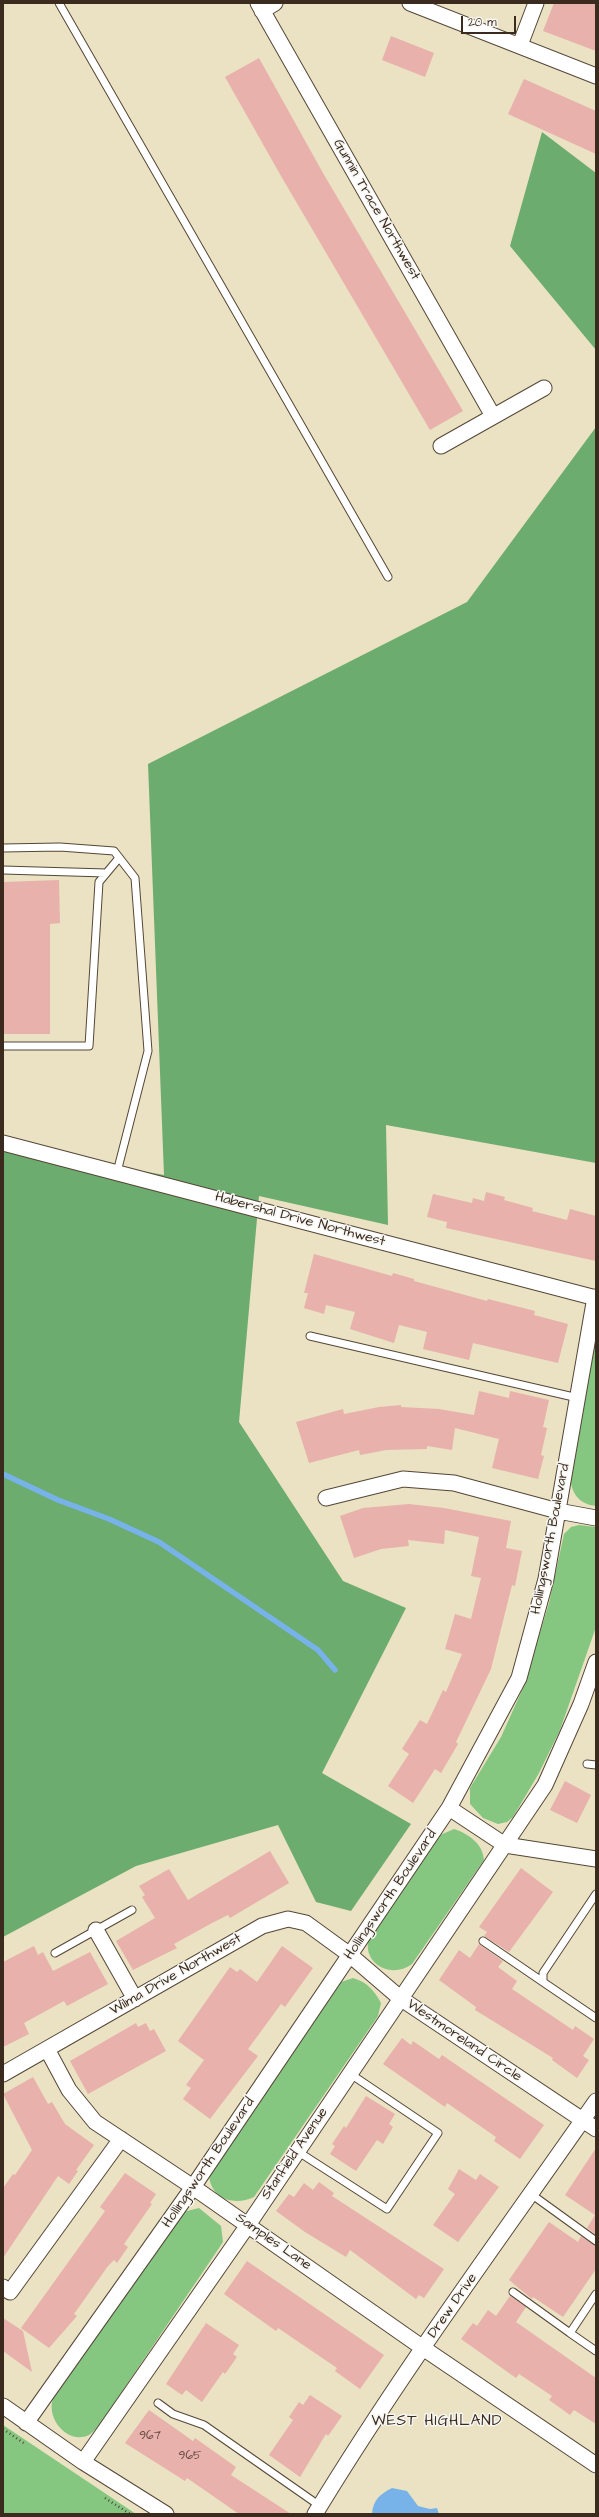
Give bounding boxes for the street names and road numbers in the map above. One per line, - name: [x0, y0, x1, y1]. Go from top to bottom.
- street label: Gunnin Trace Northwest: [329, 137, 423, 283]
- street label: Habershal Drive Northwest: [213, 1189, 387, 1251]
- street label: Hollingsworth Boulevard: [528, 1462, 574, 1616]
- street label: Hollingsworth Boulevard: [341, 1827, 441, 1963]
- street label: Wilma Drive Northwest: [107, 1930, 245, 2020]
- street label: Westmoreland Circle: [403, 1996, 525, 2086]
- street label: Hollingsworth Boulevard: [159, 2095, 259, 2231]
- street label: Stanfield Avenue: [258, 2105, 332, 2203]
- street label: Samples Lane: [232, 2210, 314, 2274]
- street label: Drew Drive: [425, 2270, 481, 2342]

